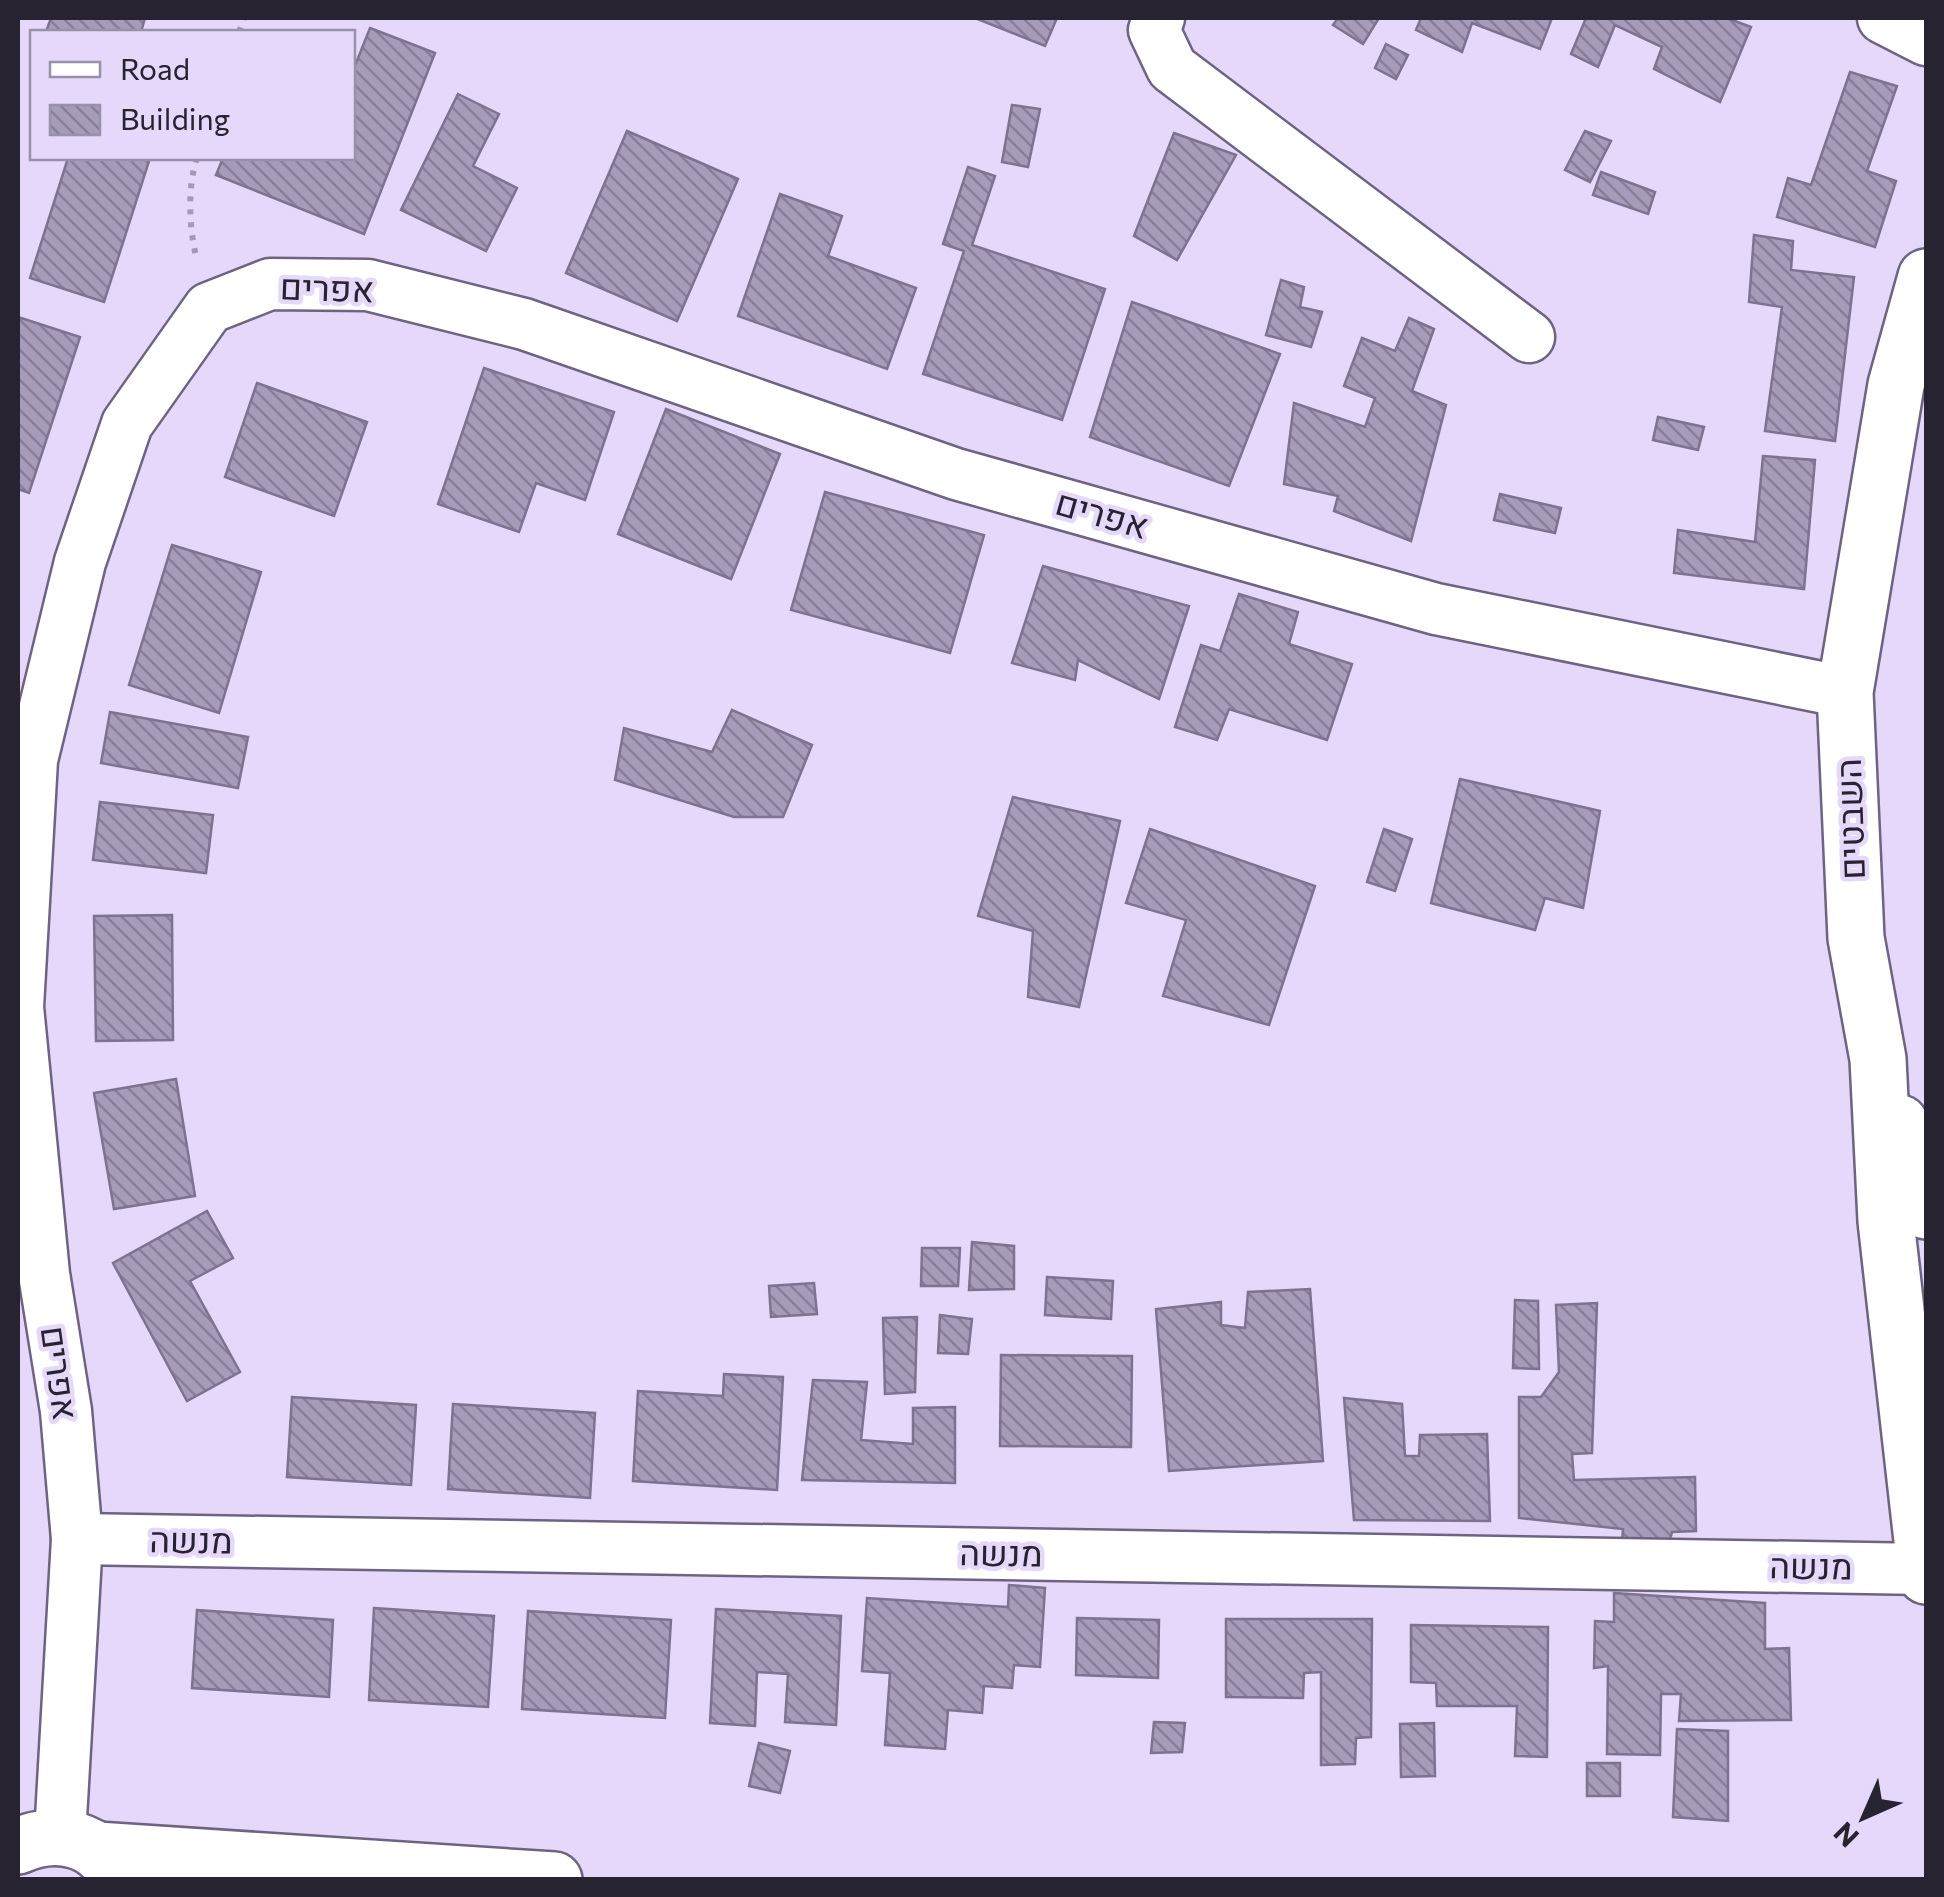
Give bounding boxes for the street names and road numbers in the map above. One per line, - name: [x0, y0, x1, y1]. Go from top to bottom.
- street label: אפרים: [279, 263, 375, 310]
- street label: אפרים: [1051, 479, 1154, 546]
- street label: השבטים: [1825, 758, 1872, 880]
- street label: אפרים: [34, 1323, 89, 1422]
- street label: מנשה: [149, 1516, 233, 1561]
- street label: מנשה: [959, 1529, 1043, 1574]
- street label: מנשה: [1769, 1542, 1853, 1587]

